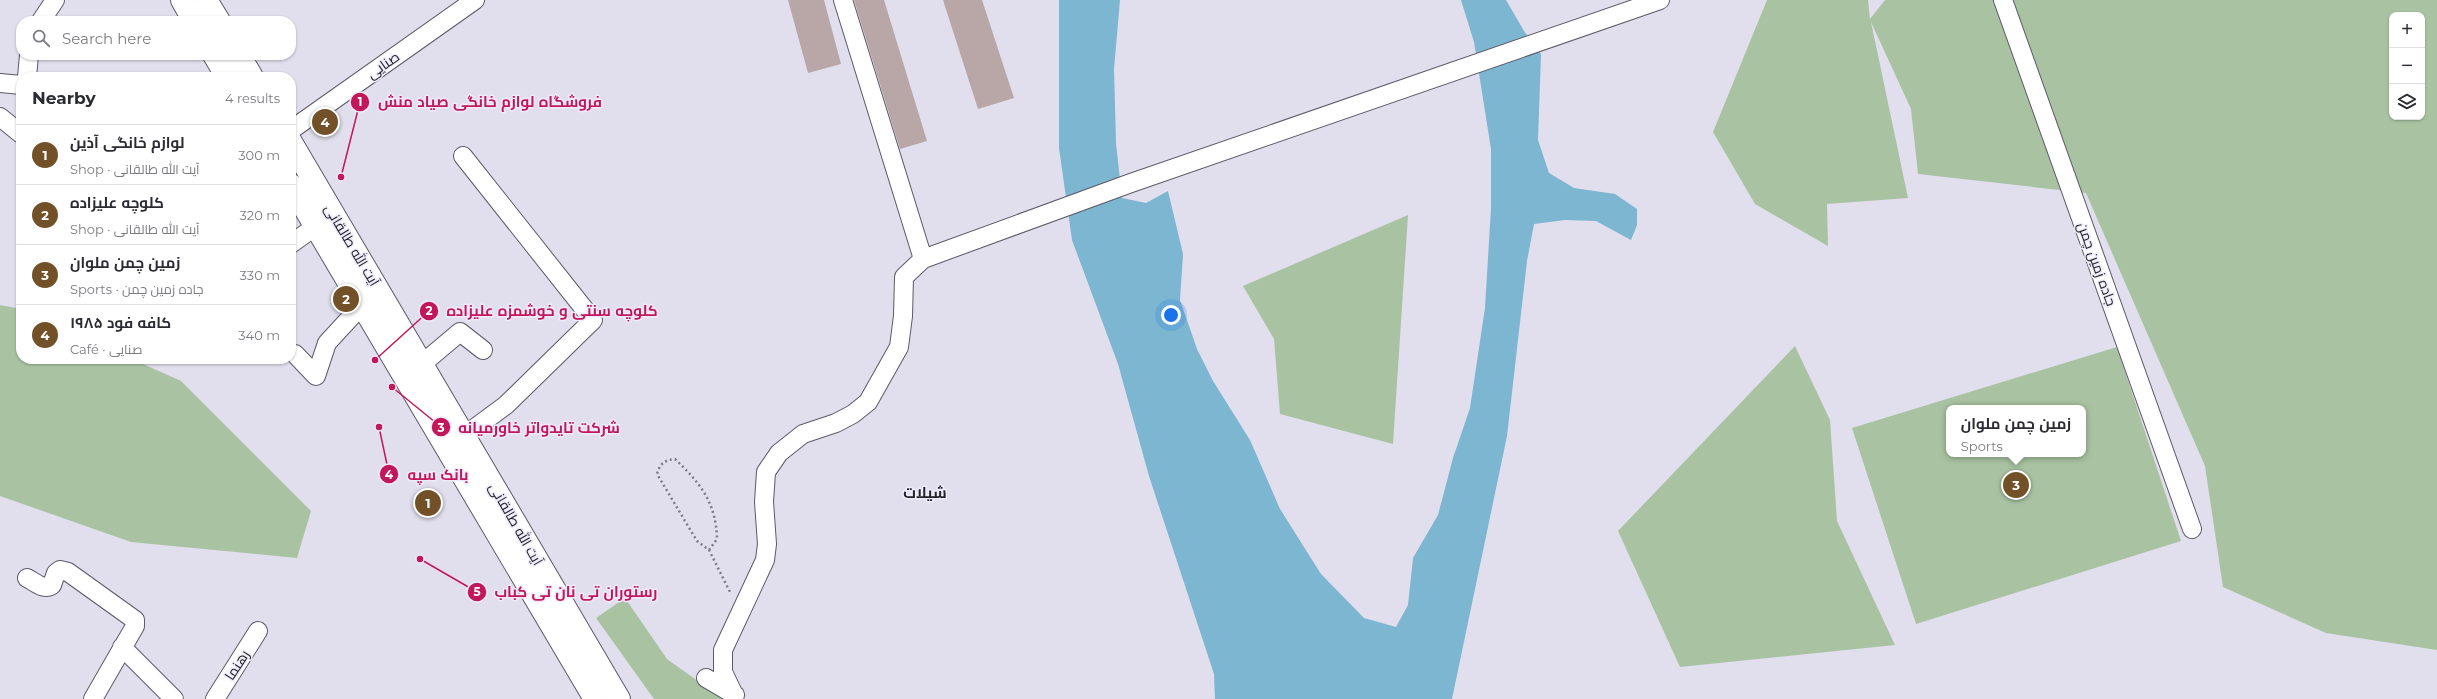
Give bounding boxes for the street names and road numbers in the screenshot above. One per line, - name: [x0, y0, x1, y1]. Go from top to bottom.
- street label: صنایی: [363, 47, 403, 83]
- street label: آیت الله طالقانی: [320, 201, 384, 289]
- street label: جاده زمین چمن: [2073, 220, 2120, 309]
- street label: آیت الله طالقانی: [485, 480, 547, 569]
- street label: رهنما: [221, 646, 253, 684]

